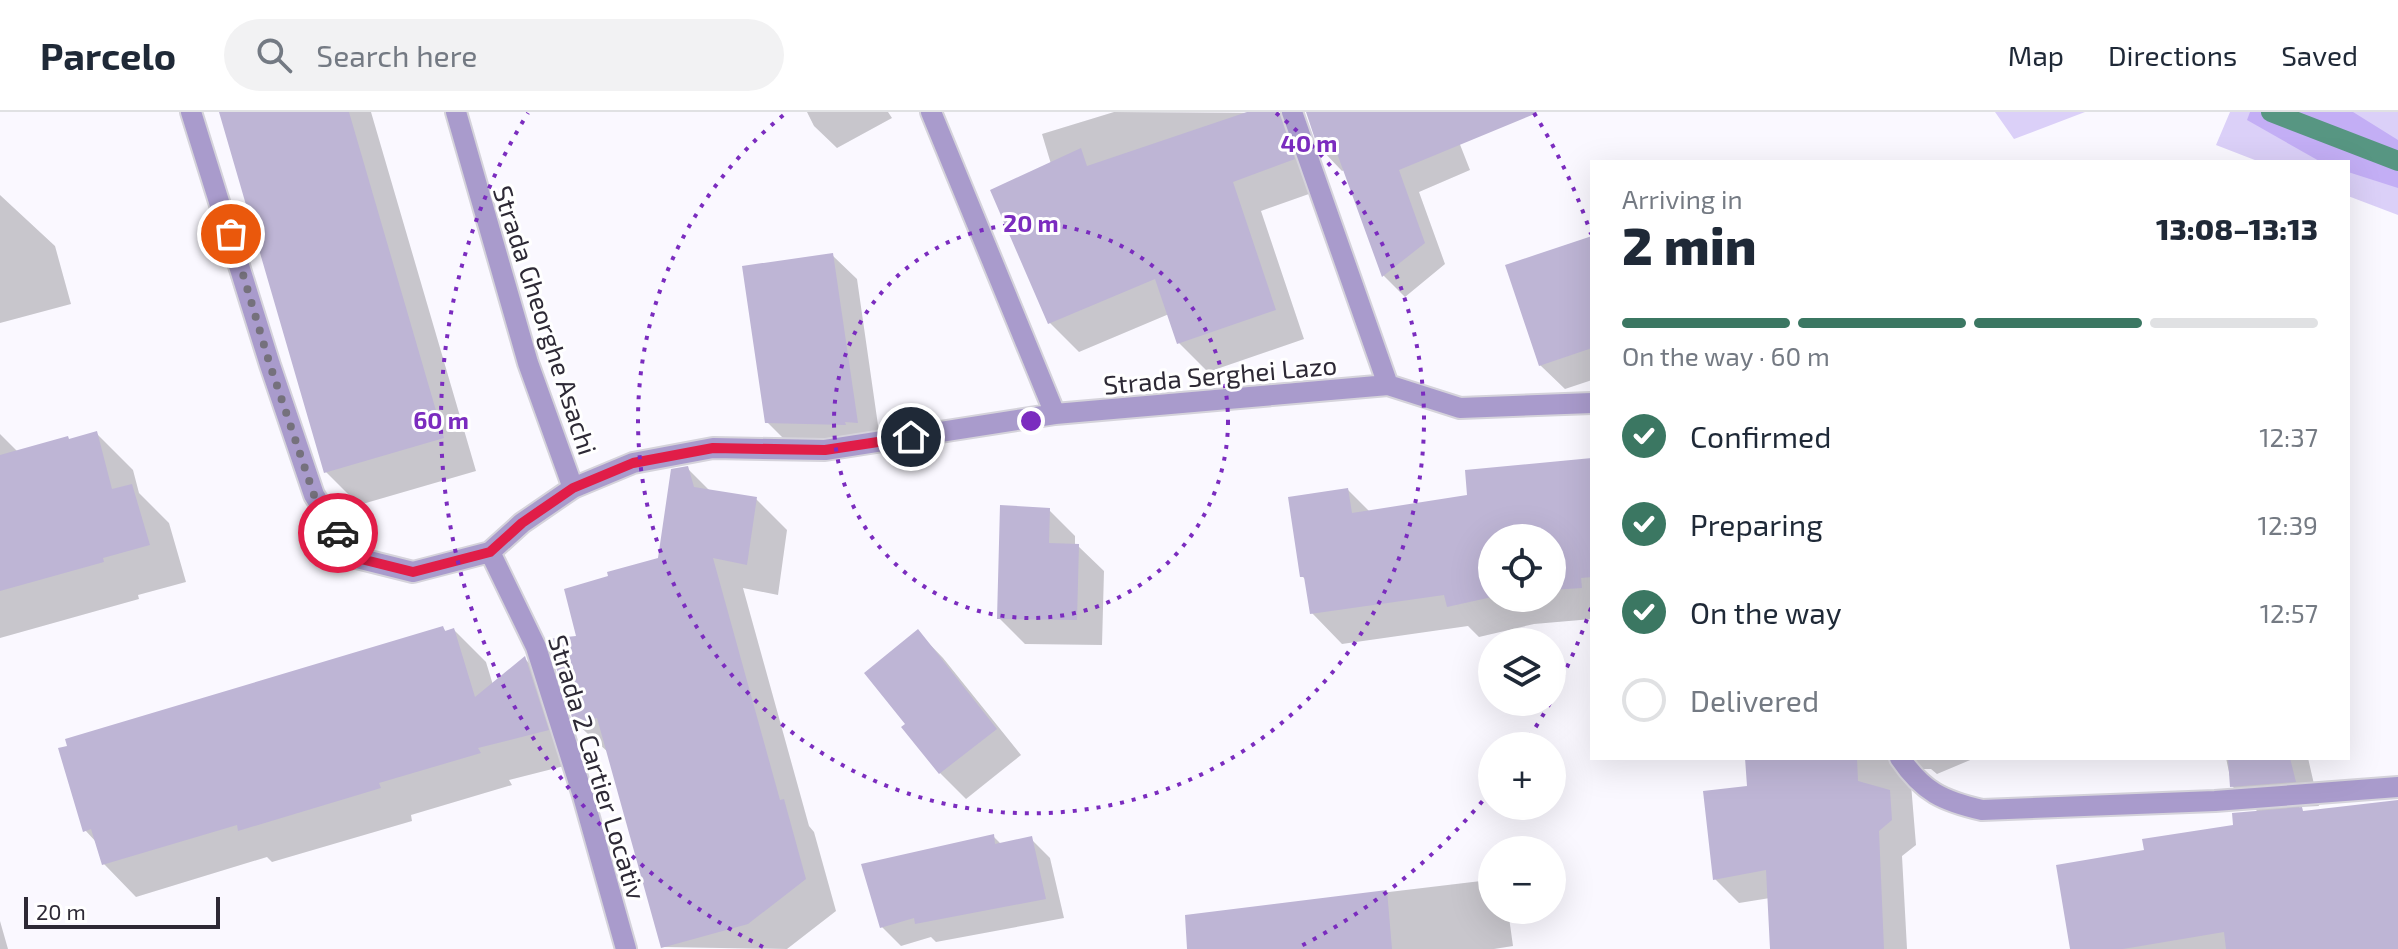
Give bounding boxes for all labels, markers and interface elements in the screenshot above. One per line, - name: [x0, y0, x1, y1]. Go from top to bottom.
- search box: [224, 19, 784, 91]
- text: Parcelo: [40, 32, 176, 78]
- icon: search: [252, 33, 296, 77]
- text: Search here: [316, 37, 477, 73]
- text: Map: [2008, 38, 2064, 72]
- text: Directions: [2108, 38, 2237, 72]
- text: Saved: [2281, 38, 2358, 72]
- text: 40 m: [1281, 128, 1337, 157]
- street label: Strada Gheorghe Asachi: [488, 182, 604, 458]
- text: Arriving in: [1622, 183, 1743, 214]
- pin: [197, 200, 265, 268]
- text: 20 m: [1003, 208, 1059, 237]
- text: 13:08–13:13: [2156, 210, 2318, 246]
- icon: bag: [209, 212, 253, 256]
- text: 2 min: [1622, 213, 1757, 275]
- text: On the way · 60 m: [1622, 340, 1830, 371]
- street label: Strada Serghei Lazo: [1102, 348, 1338, 400]
- pin: [877, 403, 945, 471]
- text: 60 m: [413, 405, 469, 434]
- centre of rings: [1017, 407, 1045, 435]
- icon: check: [1622, 414, 1666, 458]
- icon: home: [889, 415, 933, 459]
- text: Confirmed: [1690, 418, 1831, 454]
- text: 12:37: [2259, 421, 2318, 452]
- courier: [298, 493, 378, 573]
- icon: check: [1622, 502, 1666, 546]
- text: Preparing: [1690, 506, 1823, 542]
- text: 12:39: [2258, 509, 2318, 540]
- icon: car: [316, 511, 360, 555]
- map controls: [1478, 524, 1566, 924]
- button: locate: [1478, 524, 1566, 612]
- icon: check: [1622, 590, 1666, 634]
- text: On the way: [1690, 594, 1842, 630]
- text: 12:57: [2260, 597, 2318, 628]
- button: layers: [1478, 628, 1566, 716]
- street label: Strada 2 Cartier Locativ: [543, 631, 653, 903]
- text: Delivered: [1690, 682, 1819, 718]
- button: +: [1478, 732, 1566, 820]
- button: −: [1478, 836, 1566, 924]
- scale bar: [24, 893, 220, 929]
- text: 20 m: [36, 898, 86, 924]

